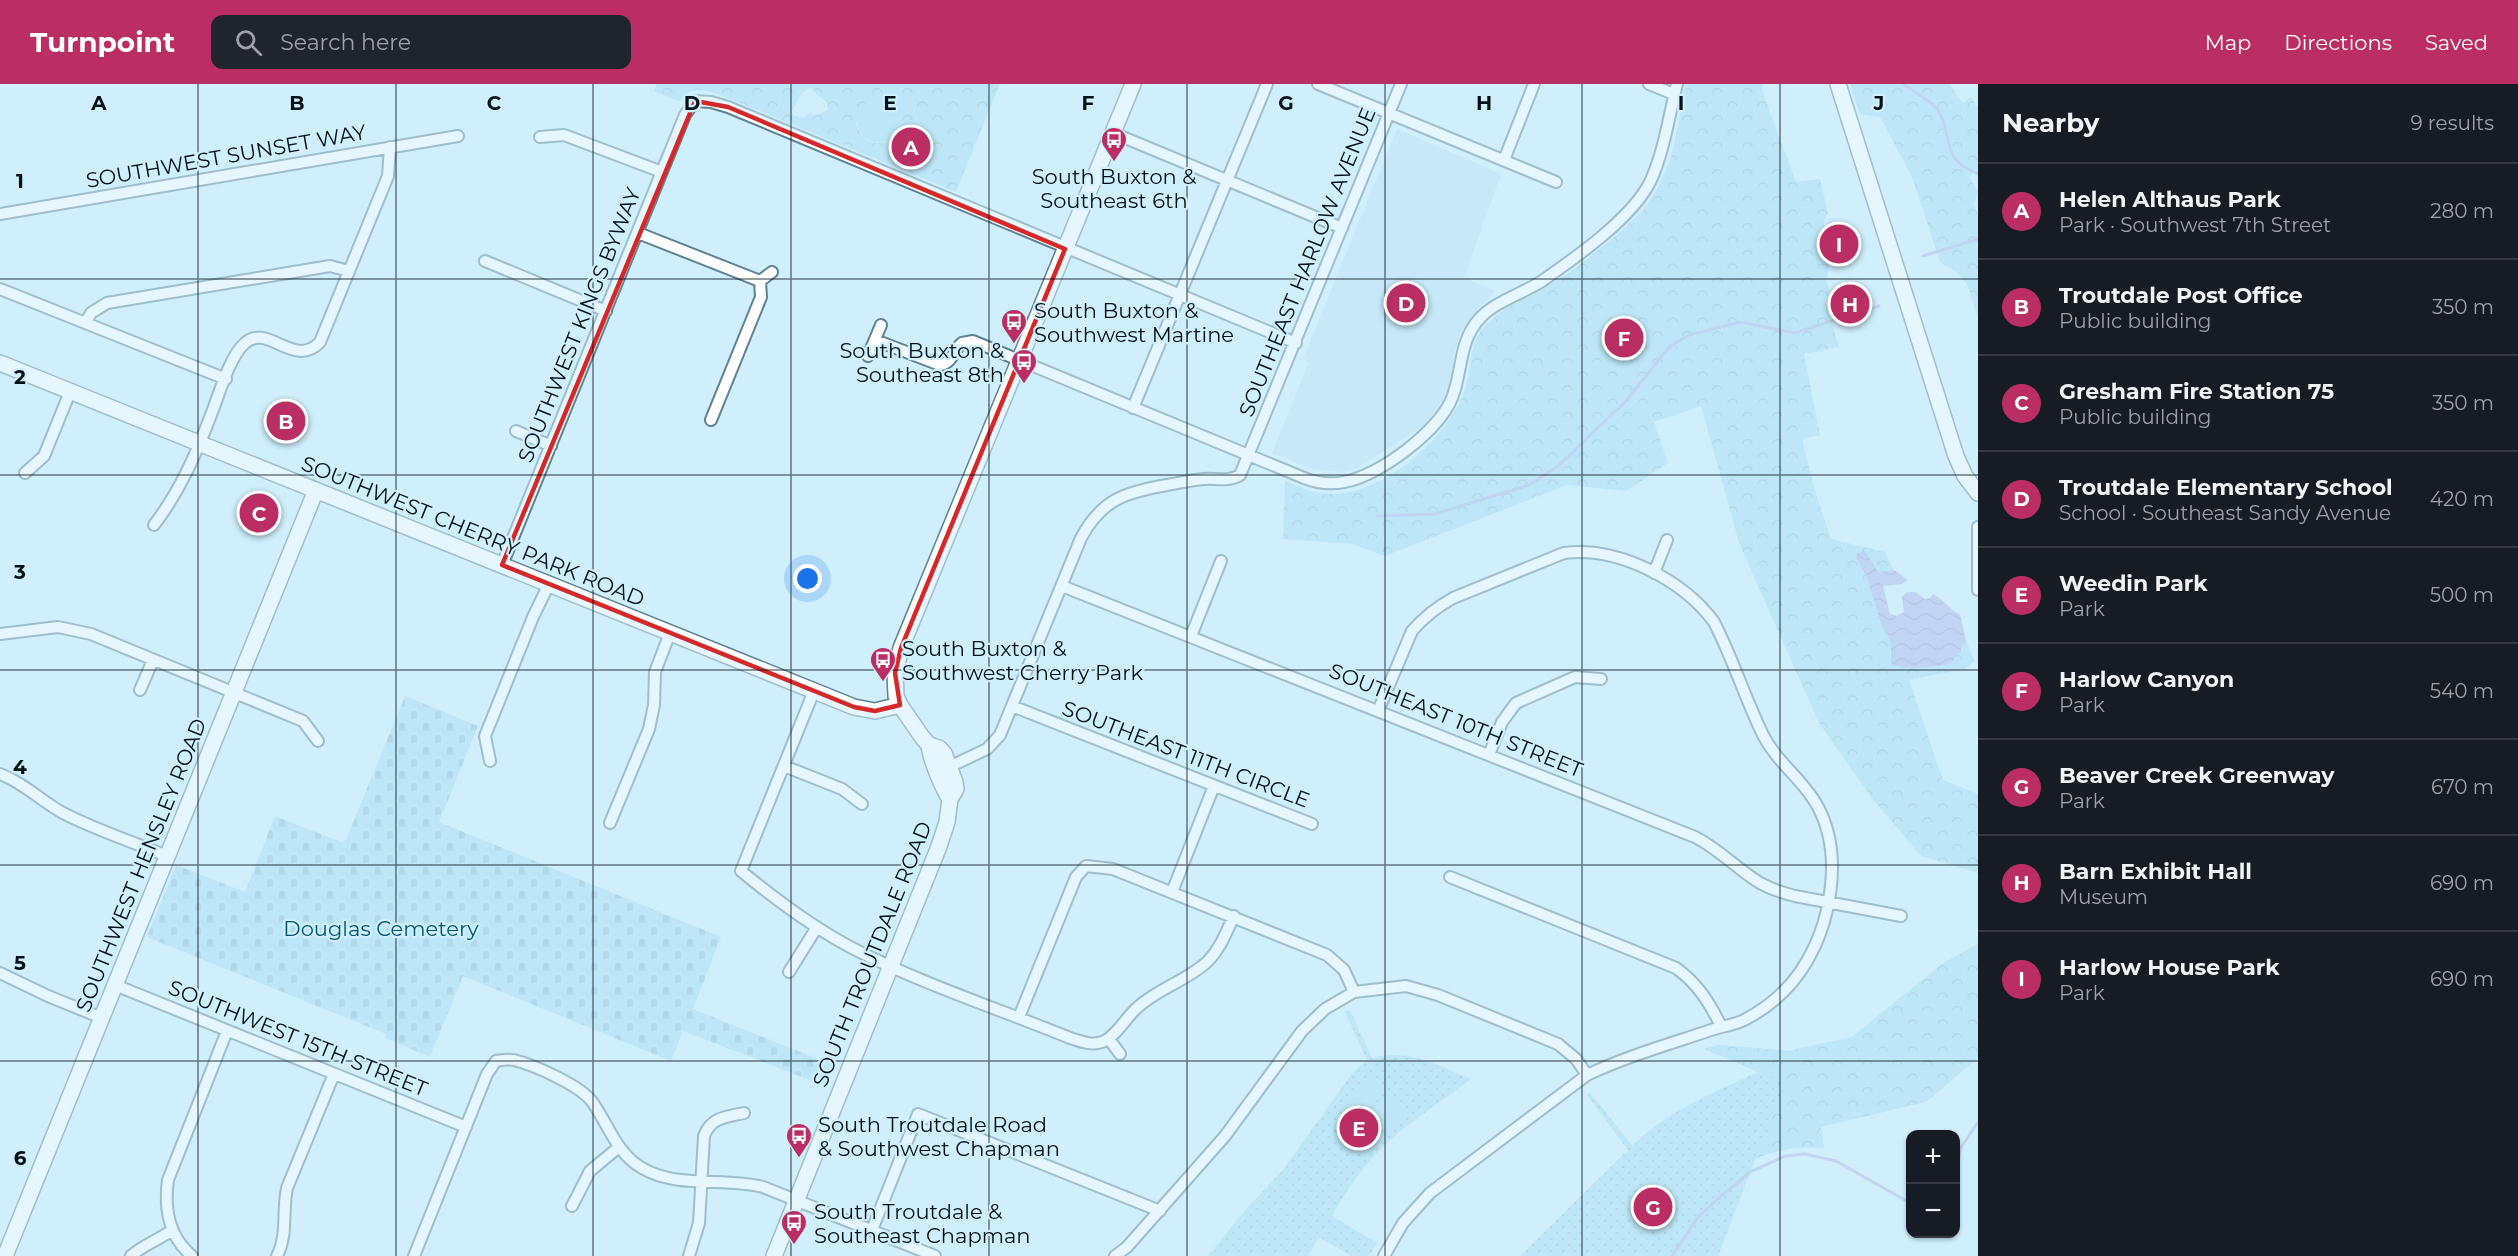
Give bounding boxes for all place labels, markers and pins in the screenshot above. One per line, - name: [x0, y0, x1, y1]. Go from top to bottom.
- pin: A: [892, 124, 930, 170]
- bus stop icon: South Buxton & Southeast 6th: [1099, 125, 1129, 163]
- place label: South Buxton & Southeast 6th: [1032, 164, 1196, 213]
- pin: I: [1820, 222, 1858, 266]
- pin: D: [1386, 280, 1426, 326]
- pin: H: [1830, 282, 1870, 326]
- place label: South Buxton & Southwest Martine: [1034, 298, 1234, 347]
- bus stop icon: South Buxton & Southwest Martine: [999, 307, 1029, 345]
- pin: F: [1604, 316, 1644, 360]
- place label: South Buxton & Southeast 8th: [839, 338, 1004, 387]
- bus stop icon: South Buxton & Southeast 8th: [1009, 347, 1039, 385]
- pin: B: [266, 398, 306, 444]
- pin: C: [240, 490, 278, 536]
- place label: South Buxton & Southwest Cherry Park: [902, 636, 1143, 685]
- bus stop icon: South Buxton & Southwest Cherry Park: [868, 645, 898, 683]
- pin: E: [1340, 1106, 1378, 1150]
- place label: South Troutdale Road & Southwest Chapman: [818, 1112, 1060, 1161]
- bus stop icon: South Troutdale Road & Southwest Chapman: [784, 1121, 814, 1159]
- pin: G: [1634, 1184, 1672, 1230]
- place label: South Troutdale & Southeast Chapman: [814, 1199, 1031, 1248]
- bus stop icon: South Troutdale & Southeast Chapman: [779, 1208, 809, 1246]

